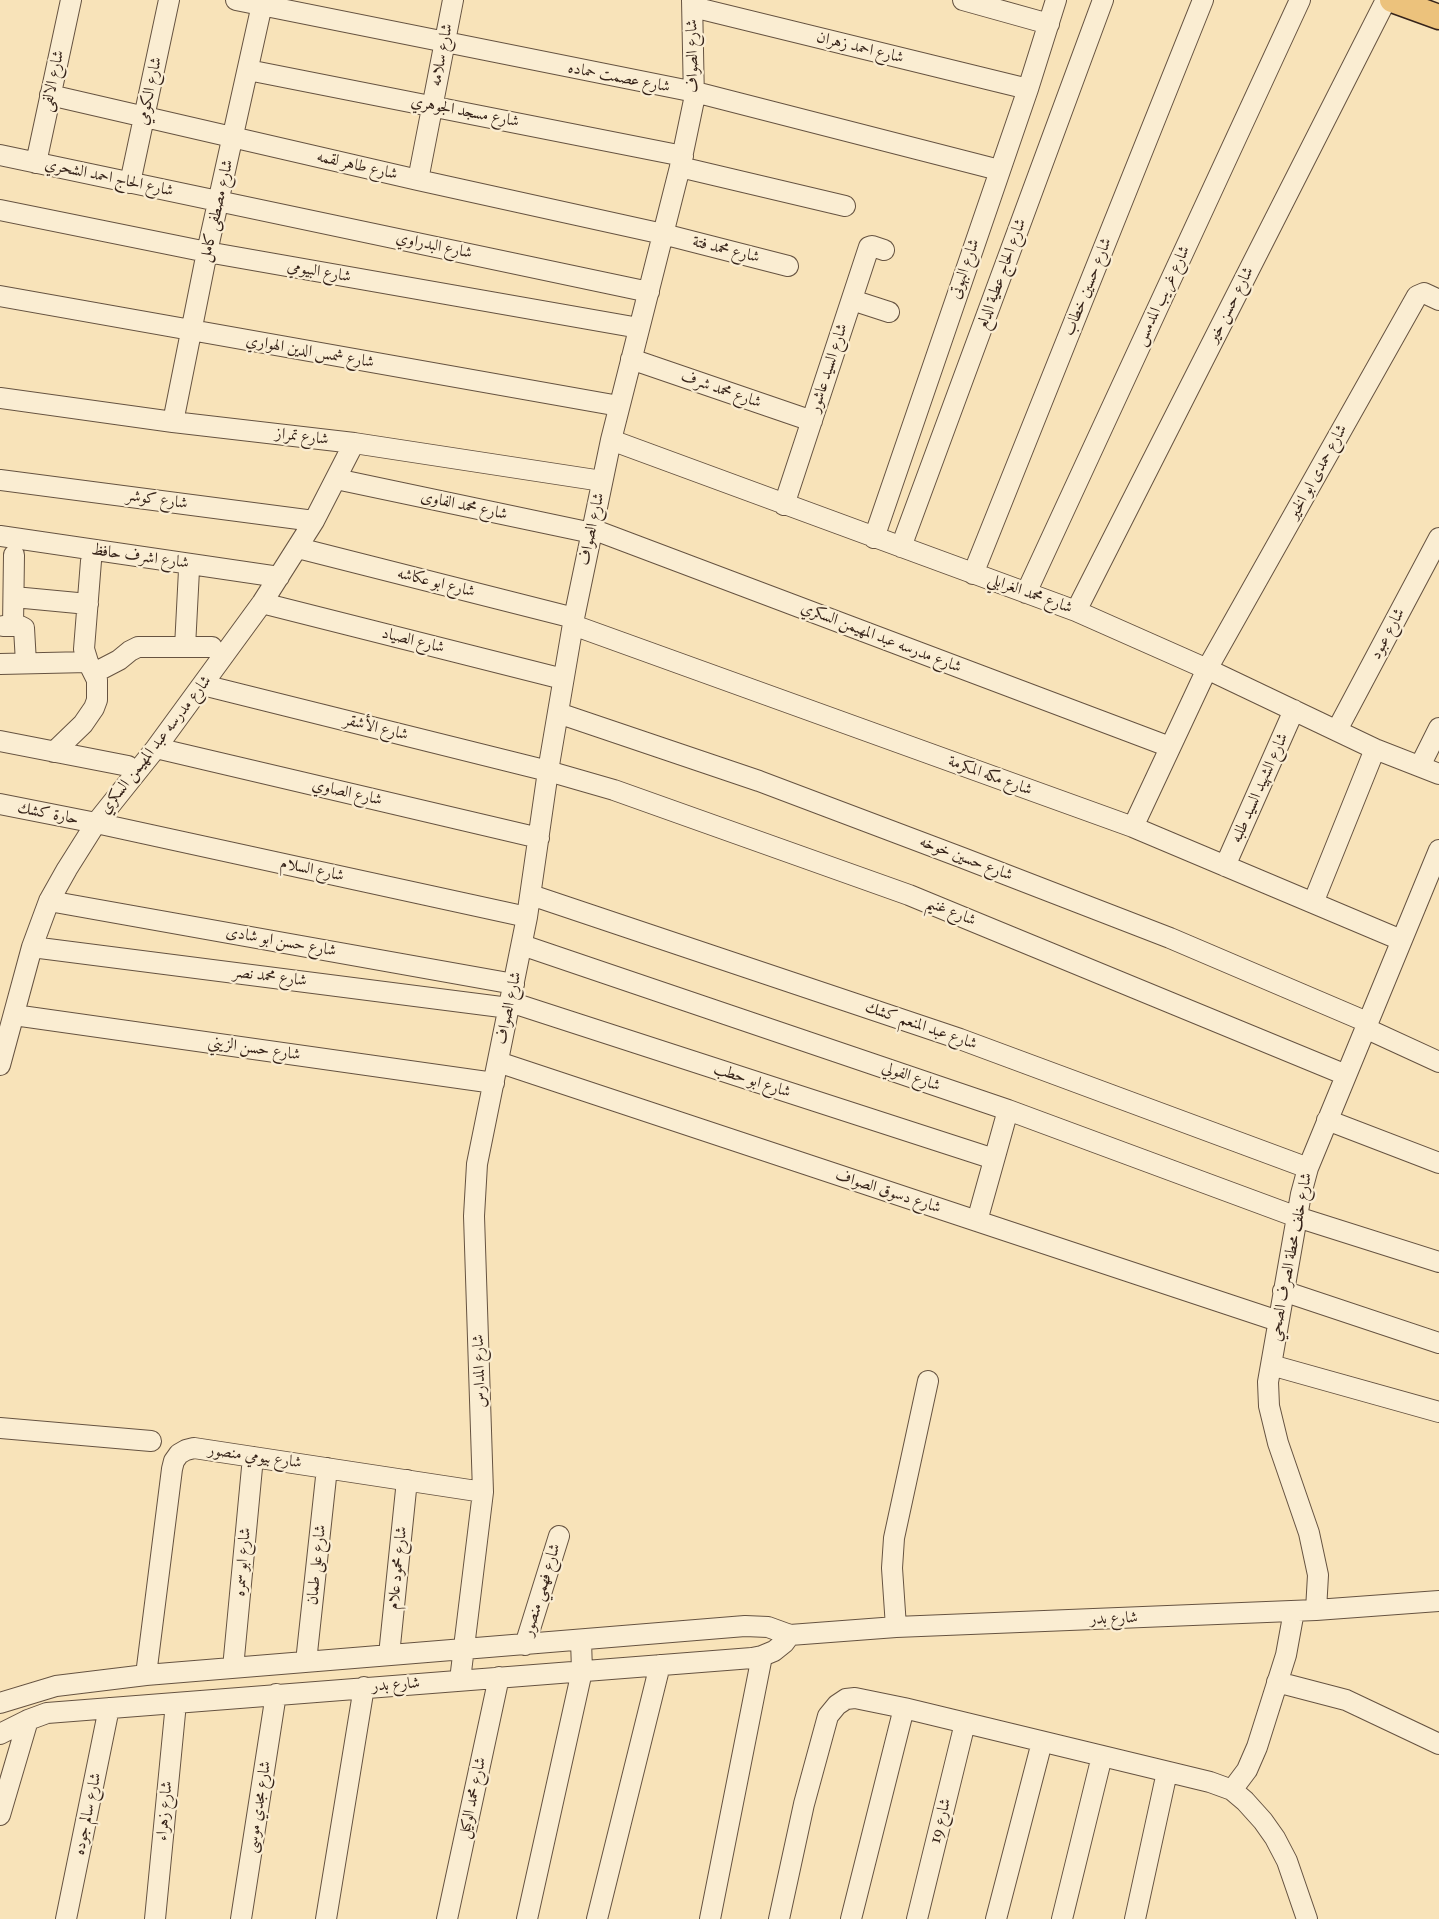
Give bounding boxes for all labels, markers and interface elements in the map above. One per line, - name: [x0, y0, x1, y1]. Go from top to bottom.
- street label: شارع الصواف: [683, 19, 703, 93]
- street label: شارع سلامه: [427, 22, 457, 88]
- street label: شارع احمد زهران: [814, 28, 906, 68]
- street label: شارع الالفى: [37, 49, 69, 113]
- street label: شارع الكومي: [133, 55, 167, 127]
- street label: شارع عصمت حماده: [566, 59, 672, 97]
- street label: شارع مسجد الجوهري: [409, 92, 521, 132]
- street label: شارع طاهر لقمه: [315, 147, 399, 185]
- street label: شارع الحاج احمد الشحري: [43, 155, 175, 201]
- street label: شارع مصطفى كامل: [196, 158, 238, 264]
- street label: شارع الحاج عطية الدلع: [973, 216, 1031, 332]
- street label: شارع البدراوي: [394, 229, 474, 263]
- street label: شارع محمد فتة: [690, 232, 762, 268]
- street label: شارع حسين خطاب: [1060, 235, 1116, 339]
- street label: شارع البهوتى: [946, 237, 984, 301]
- street label: شارع غريب المدمس: [1131, 243, 1195, 349]
- street label: شارع البيومي: [286, 257, 352, 287]
- street label: شارع حسن خير: [1204, 264, 1258, 346]
- street label: شارع السيد عاشور: [806, 321, 852, 415]
- street label: شارع شمس الدين الهواري: [244, 331, 376, 373]
- street label: شارع محمد شرف: [678, 367, 764, 413]
- street label: شارع حمدى ابو الخير: [1284, 421, 1352, 523]
- street label: شارع تمراز: [274, 424, 330, 450]
- street label: شارع كوشر: [125, 486, 189, 514]
- street label: شارع محمد الفاوى: [419, 487, 509, 525]
- street label: شارع الصواف: [575, 491, 609, 567]
- street label: شارع اشرف حافظ: [90, 541, 190, 573]
- street label: شارع ابو عكاشه: [395, 564, 477, 602]
- street label: شارع محمد الغرابلي: [985, 570, 1075, 618]
- street label: شارع مدرسه عبد المهيمن السكري: [798, 598, 964, 678]
- street label: شارع عبود: [1367, 605, 1409, 663]
- street label: شارع الصياد: [380, 624, 446, 658]
- street label: شارع مدرسه عبد المهيمن السكري: [96, 672, 216, 818]
- street label: شارع الأشقر: [342, 711, 410, 745]
- street label: شارع الشهيد السيد طلبه: [1227, 730, 1293, 846]
- street label: شارع مكه المكرمة: [945, 752, 1035, 800]
- street label: شارع الصاوي: [310, 776, 384, 810]
- street label: حارة كشك: [16, 799, 80, 829]
- street label: شارع حسين خوخه: [917, 832, 1015, 886]
- street label: شارع السلام: [278, 854, 346, 886]
- street label: شارع غنيم: [923, 893, 979, 931]
- street label: شارع حسن ابو شادى: [224, 923, 338, 961]
- street label: شارع محمد نصر: [232, 963, 308, 991]
- street label: شارع الصواف: [492, 970, 526, 1046]
- street label: شارع عبد المنعم كشك: [862, 998, 980, 1054]
- street label: شارع حسن الزيني: [206, 1033, 302, 1065]
- street label: شارع الفولي: [879, 1058, 943, 1096]
- street label: شارع ابو حطب: [711, 1059, 793, 1103]
- street label: شارع دسوق الصواف: [833, 1166, 943, 1218]
- street label: شارع خلف محطة الصرف الصحي: [1265, 1171, 1317, 1343]
- street label: شارع المدارس: [469, 1334, 491, 1408]
- street label: شارع بيومي منصور: [207, 1441, 303, 1473]
- street label: شارع على طمان: [303, 1524, 331, 1606]
- street label: شارع محمود علام: [384, 1525, 412, 1611]
- street label: شارع ابو سمره: [230, 1527, 256, 1597]
- street label: شارع فهمي منصور: [519, 1541, 565, 1639]
- street label: شارع بدر: [1090, 1609, 1138, 1629]
- street label: شارع بدر: [371, 1674, 421, 1696]
- street label: شارع محمد الوكيل: [455, 1756, 491, 1840]
- street label: شارع مجدي موسى: [242, 1760, 276, 1854]
- street label: شارع سالم جوده: [70, 1771, 106, 1857]
- street label: شارع زهراء: [153, 1780, 177, 1842]
- street label: شارع 19: [926, 1796, 956, 1846]

